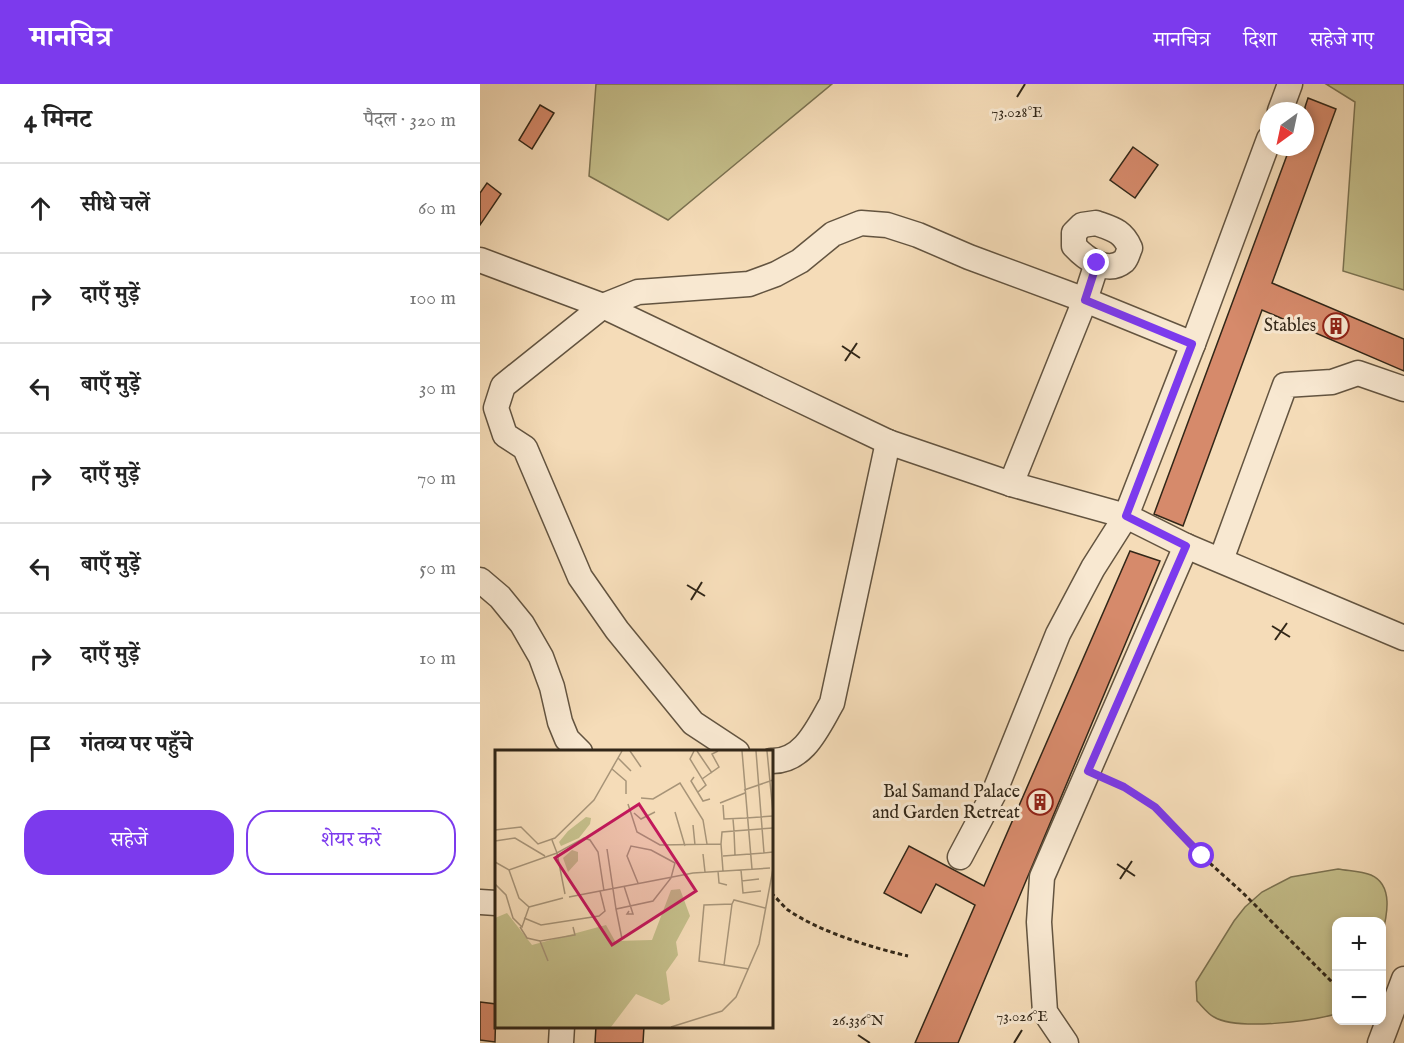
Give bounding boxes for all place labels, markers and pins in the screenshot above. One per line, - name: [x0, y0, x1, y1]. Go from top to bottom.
- building icon: Stables: [1321, 311, 1351, 341]
- place label: Stables: [1264, 315, 1316, 338]
- place label: Bal Samand Palace and Garden Retreat: [872, 781, 1020, 825]
- building icon: Bal Samand Palace and Garden Retreat: [1025, 787, 1055, 817]

